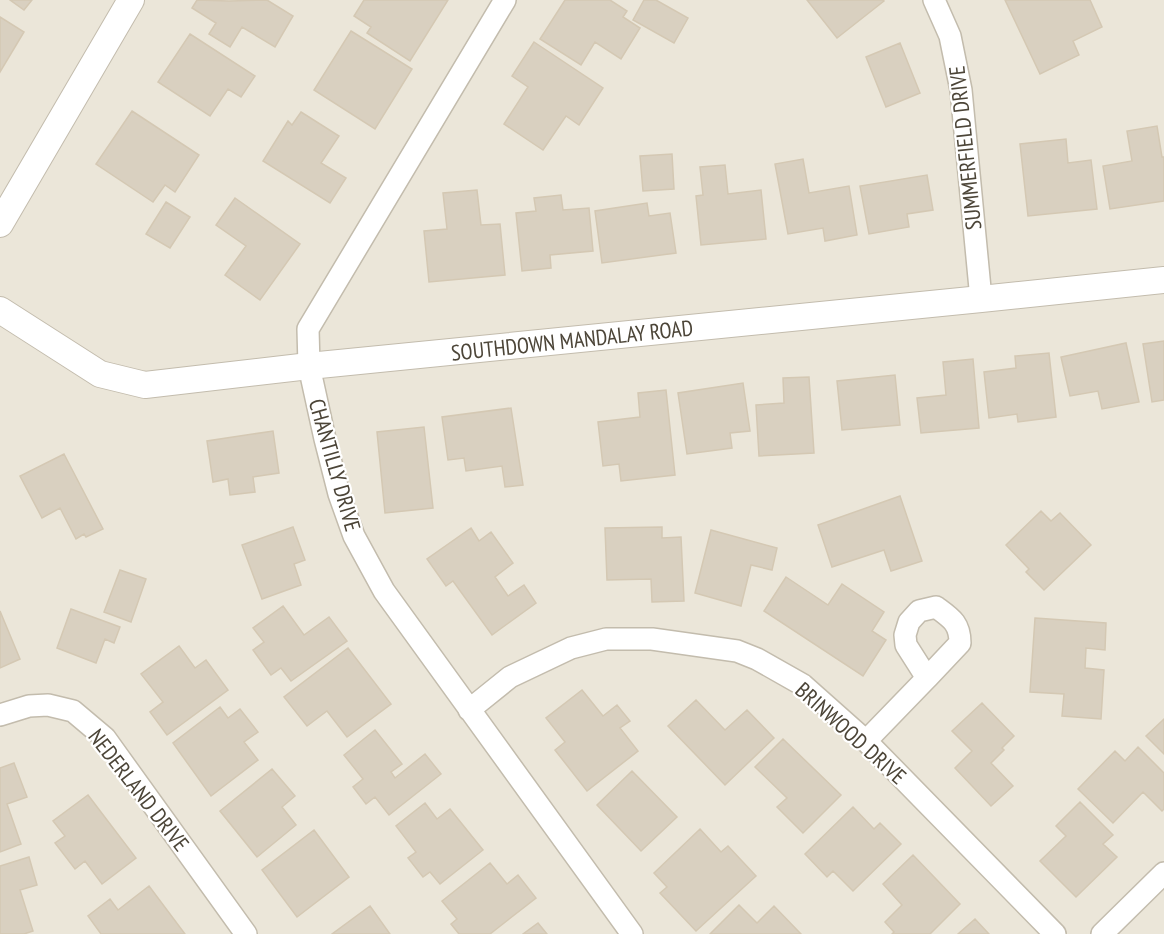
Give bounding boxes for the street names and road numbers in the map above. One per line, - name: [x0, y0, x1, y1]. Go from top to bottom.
- street label: SUMMERFIELD DRIVE: [942, 65, 988, 231]
- street label: SOUTHDOWN MANDALAY ROAD: [450, 313, 694, 367]
- street label: CHANTILLY DRIVE: [303, 396, 367, 534]
- street label: BRINWOOD DRIVE: [790, 676, 912, 790]
- street label: NEDERLAND DRIVE: [83, 723, 195, 857]

